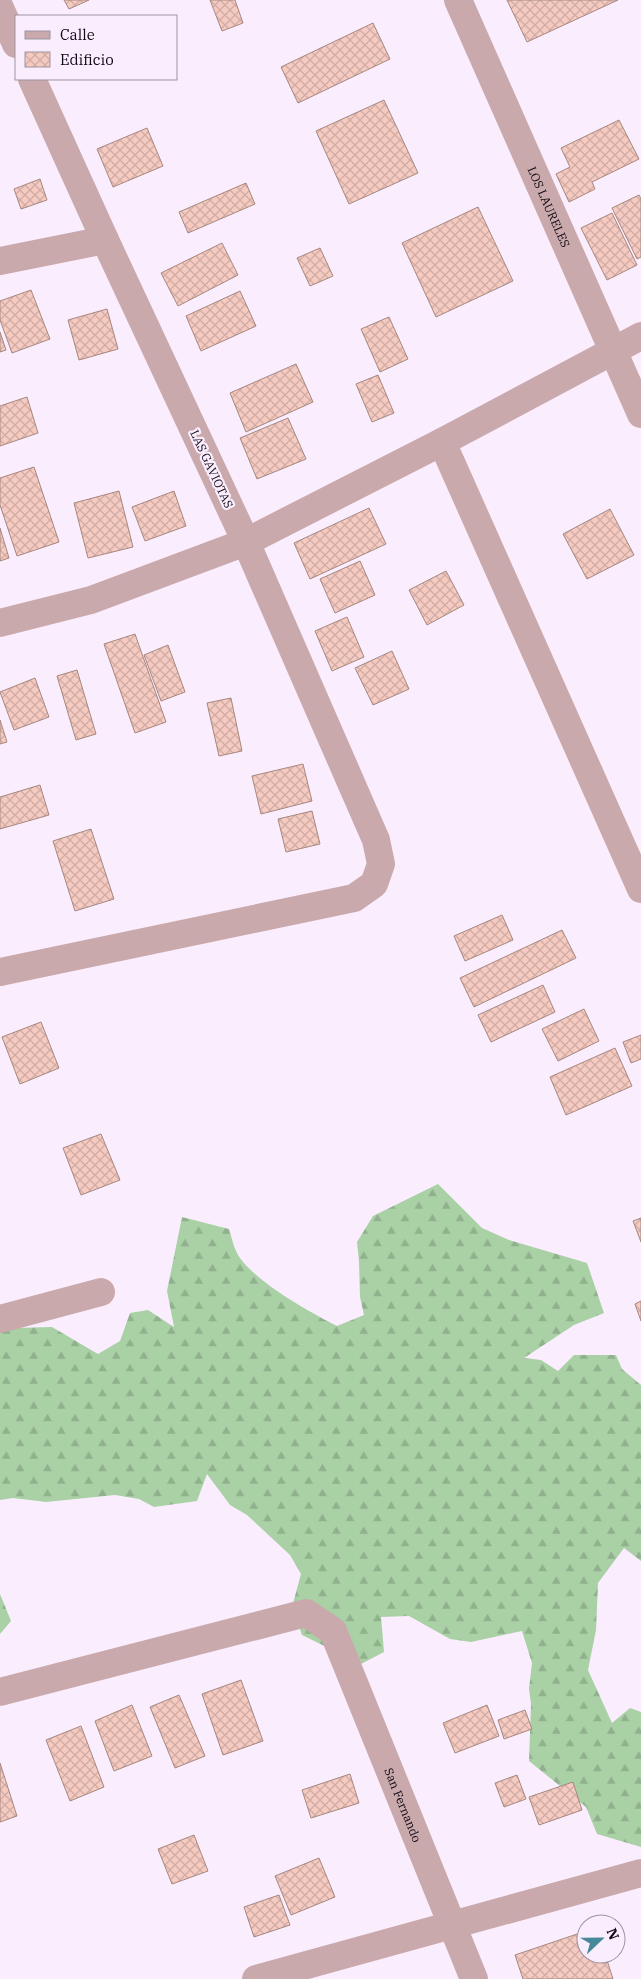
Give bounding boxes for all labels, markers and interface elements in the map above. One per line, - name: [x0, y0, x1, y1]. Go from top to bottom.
- legend: [15, 15, 178, 80]
- text: Calle: [60, 25, 95, 44]
- text: Edificio: [60, 50, 114, 69]
- street label: LOS LAURELES: [525, 164, 574, 250]
- street label: LAS GAVIOTAS: [187, 428, 237, 510]
- street label: San Fernando: [382, 1765, 425, 1844]
- north arrow: [576, 1914, 626, 1964]
- text: N: [603, 1926, 623, 1943]

